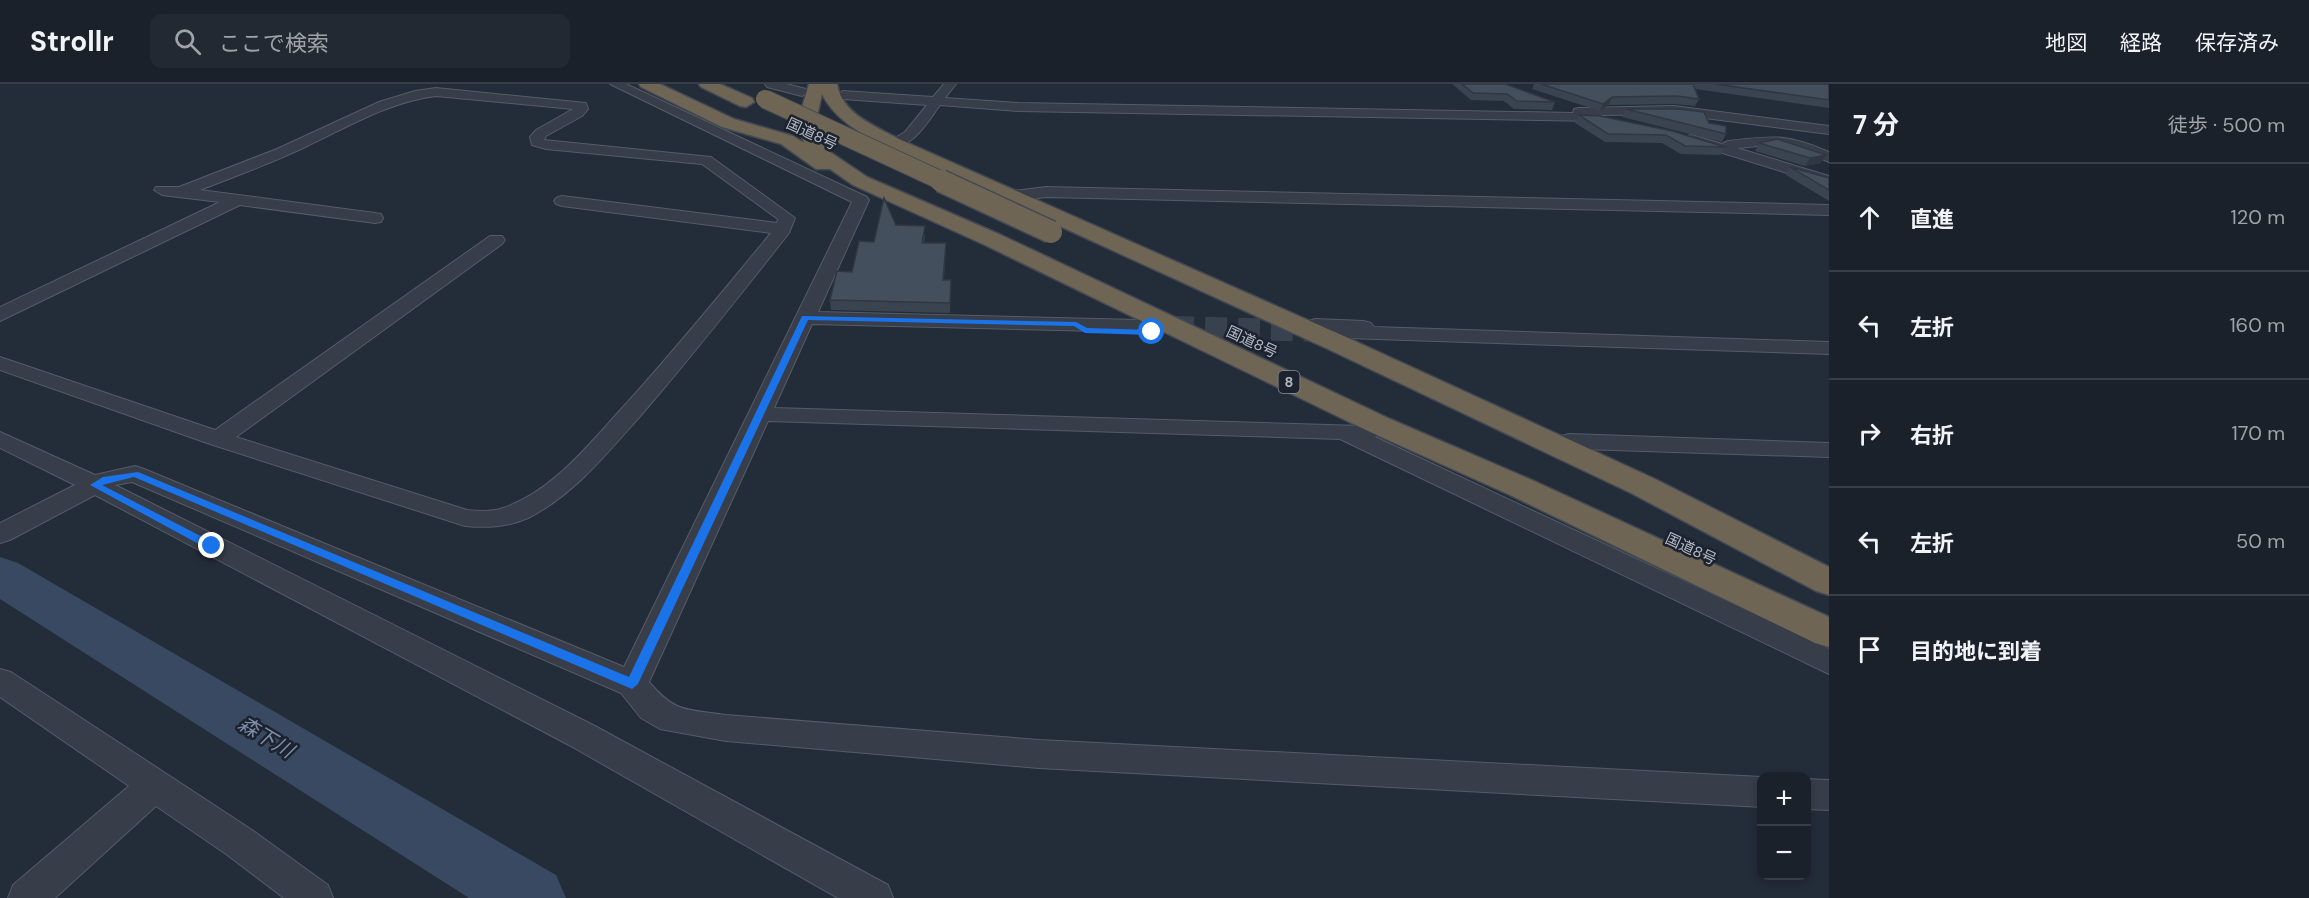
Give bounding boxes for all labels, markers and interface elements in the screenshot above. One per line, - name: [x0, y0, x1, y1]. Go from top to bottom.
- search box: [150, 14, 570, 68]
- text: Strollr: [30, 23, 114, 60]
- icon: search: [171, 25, 204, 58]
- text: ここで検索: [219, 29, 329, 58]
- text: 地図: [2045, 29, 2087, 57]
- text: 経路: [2120, 29, 2162, 57]
- text: 保存済み: [2195, 29, 2279, 57]
- text: 7 分: [1853, 108, 1899, 142]
- text: 徒歩 · 500 m: [2168, 112, 2285, 138]
- street label: 国道8号: [783, 113, 841, 155]
- icon: ahead: [1853, 201, 1886, 234]
- text: 120 m: [2231, 204, 2285, 230]
- text: 直進: [1910, 205, 1954, 234]
- icon: left: [1853, 309, 1886, 342]
- text: 160 m: [2229, 312, 2285, 338]
- text: 左折: [1910, 313, 1954, 342]
- route start: [1138, 318, 1164, 344]
- street label: 国道8号: [1223, 321, 1281, 363]
- road number: 8: [1278, 371, 1300, 393]
- icon: right: [1853, 417, 1886, 450]
- text: 170 m: [2232, 420, 2285, 446]
- text: 右折: [1910, 421, 1954, 450]
- icon: left: [1853, 525, 1886, 558]
- street label: 国道8号: [1662, 528, 1720, 570]
- text: 50 m: [2236, 528, 2285, 554]
- text: 左折: [1910, 529, 1954, 558]
- route end: [198, 532, 224, 558]
- icon: arrive: [1853, 633, 1886, 666]
- text: 目的地に到着: [1910, 637, 2042, 666]
- water label: 森下川: [234, 710, 300, 765]
- map controls: [1757, 772, 1811, 880]
- button: +: [1757, 772, 1811, 826]
- button: −: [1757, 826, 1811, 880]

